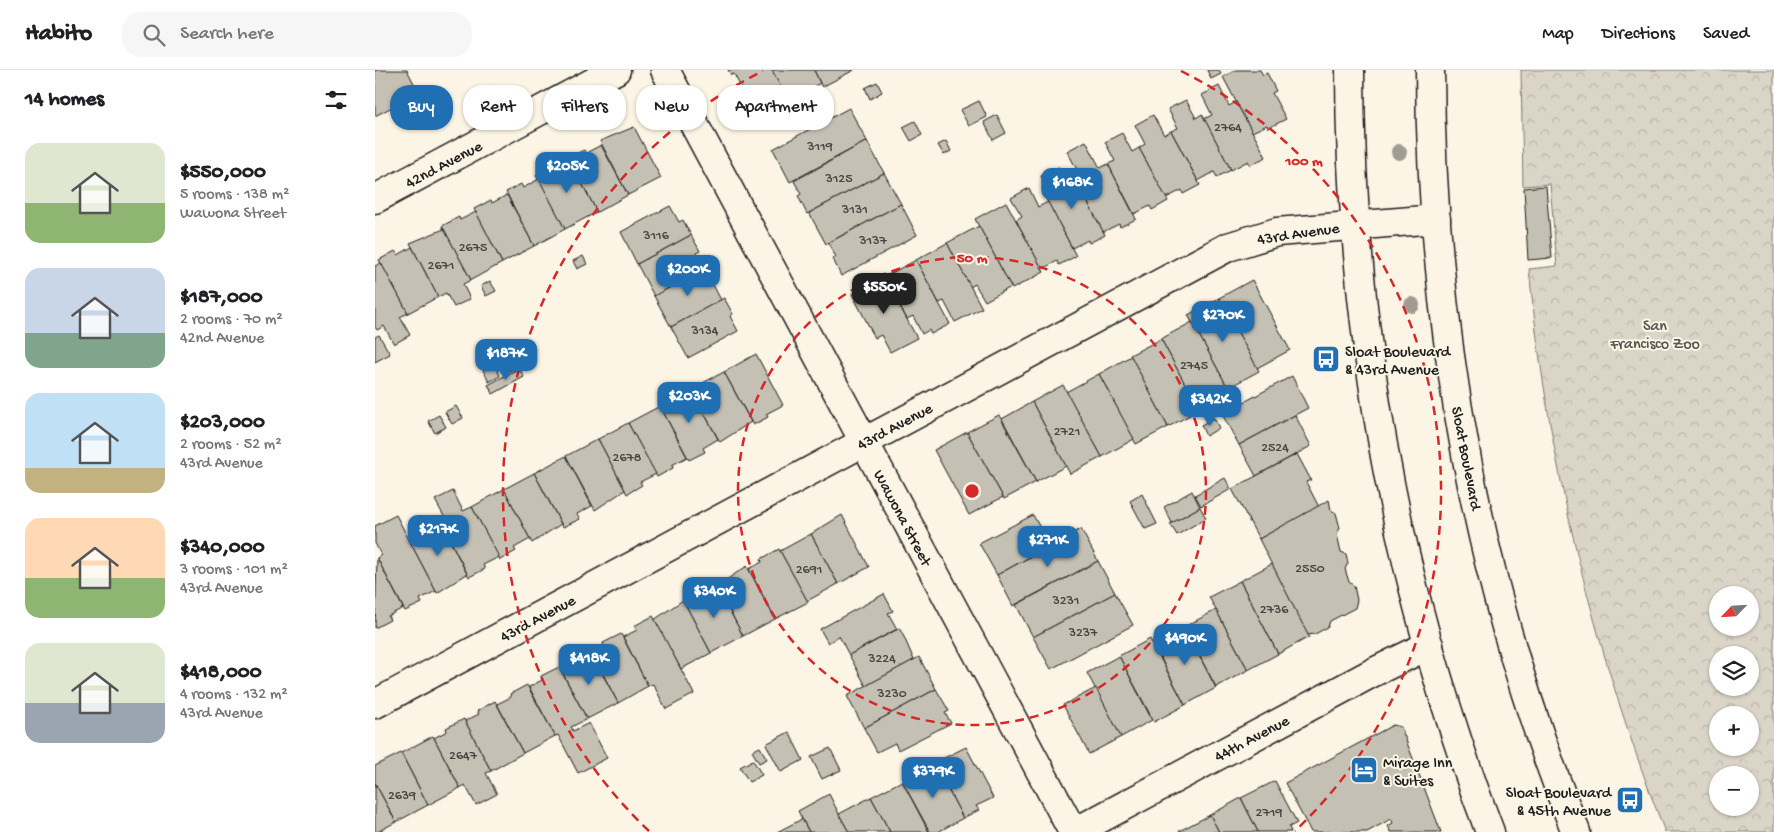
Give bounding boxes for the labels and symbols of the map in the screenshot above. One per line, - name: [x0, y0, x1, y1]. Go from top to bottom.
- house number: 2764: [1214, 120, 1242, 137]
- street label: 42nd Avenue: [403, 138, 487, 194]
- house number: 3119: [806, 139, 833, 156]
- pin: $205K: [532, 152, 602, 194]
- text: 100 m: [1284, 153, 1323, 171]
- pin: $168K: [1037, 168, 1107, 210]
- house number: 3125: [824, 171, 853, 188]
- house number: 3131: [841, 202, 868, 219]
- street label: 43rd Avenue: [1256, 220, 1342, 251]
- house number: 3116: [642, 228, 670, 245]
- house number: 3137: [858, 233, 887, 250]
- house number: 2675: [459, 240, 487, 257]
- text: 50 m: [957, 250, 988, 268]
- pin: $200K: [653, 254, 723, 297]
- house number: 2671: [428, 258, 454, 275]
- pin: $550K: [849, 272, 919, 315]
- pin: $270K: [1188, 300, 1258, 343]
- park label: San Francisco Zoo: [1609, 318, 1700, 355]
- house number: 3134: [691, 323, 719, 340]
- pin: $187K: [471, 338, 541, 381]
- bus stop icon: Sloat Boulevard & 43rd Avenue: [1311, 344, 1341, 374]
- place label: Sloat Boulevard & 43rd Avenue: [1345, 344, 1452, 381]
- house number: 2745: [1180, 358, 1208, 375]
- pin: $203K: [654, 382, 724, 424]
- pin: $342K: [1175, 384, 1245, 427]
- street label: 43rd Avenue: [855, 400, 937, 456]
- street label: Sloat Boulevard: [1445, 405, 1484, 514]
- house number: 2721: [1054, 424, 1080, 441]
- house number: 2524: [1261, 440, 1289, 457]
- house number: 2678: [613, 450, 642, 467]
- street label: Wawona Street: [868, 467, 935, 571]
- centre of rings: [963, 482, 981, 500]
- pin: $217K: [403, 514, 473, 557]
- pin: $271K: [1013, 526, 1083, 568]
- house number: 2550: [1295, 561, 1325, 578]
- house number: 2691: [796, 562, 822, 579]
- pin: $340K: [679, 576, 749, 619]
- north arrow: [1709, 586, 1759, 636]
- street label: 43rd Avenue: [498, 592, 580, 648]
- house number: 3231: [1051, 593, 1080, 610]
- house number: 2736: [1260, 602, 1289, 619]
- pin: $490K: [1150, 624, 1220, 666]
- house number: 3237: [1068, 625, 1098, 642]
- pin: $418K: [554, 644, 624, 686]
- house number: 3224: [867, 651, 896, 668]
- house number: 3230: [876, 686, 907, 703]
- street label: 44th Avenue: [1212, 712, 1294, 768]
- house number: 2647: [449, 748, 478, 765]
- hotel icon: Mirage Inn & Suites: [1349, 755, 1379, 785]
- place label: Mirage Inn & Suites: [1383, 755, 1453, 792]
- pin: $379K: [898, 756, 968, 799]
- place label: Sloat Boulevard & 45th Avenue: [1506, 785, 1613, 822]
- bus stop icon: Sloat Boulevard & 45th Avenue: [1615, 785, 1645, 815]
- house number: 2639: [388, 788, 416, 805]
- house number: 2719: [1256, 805, 1282, 822]

